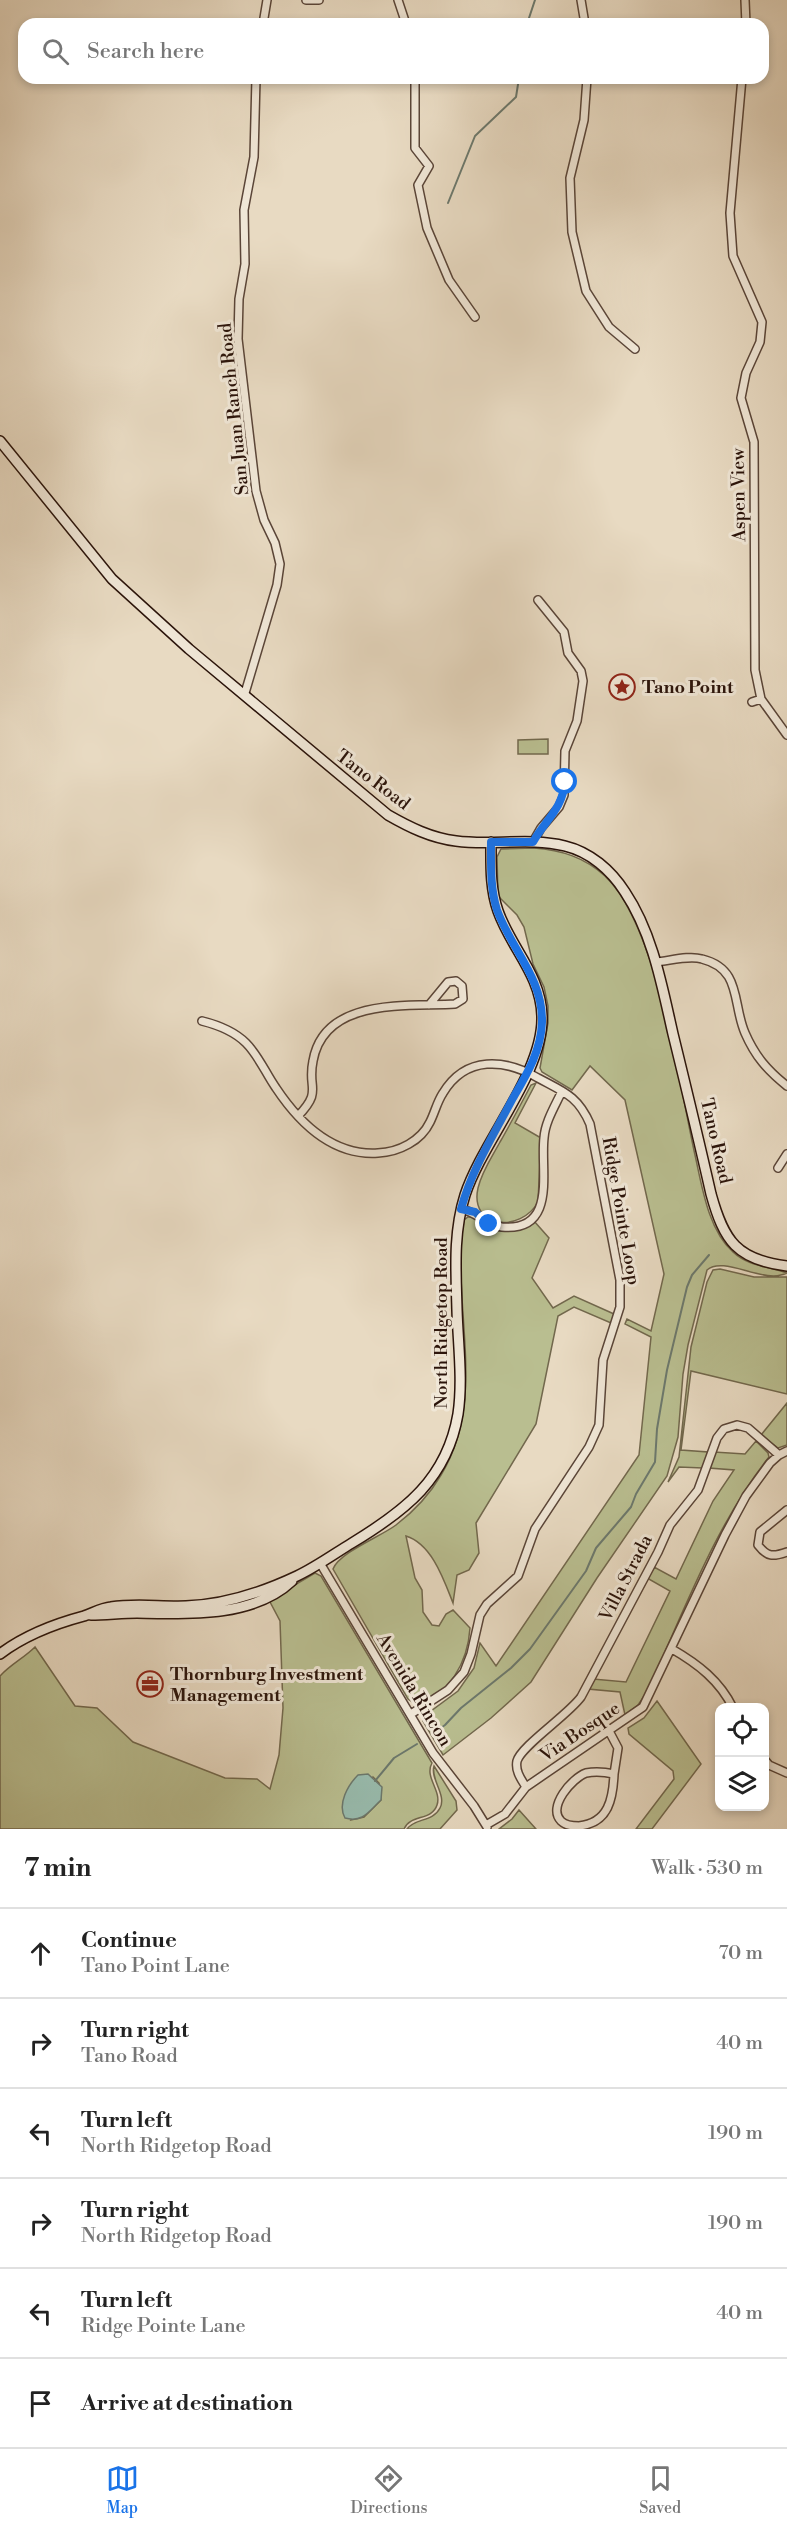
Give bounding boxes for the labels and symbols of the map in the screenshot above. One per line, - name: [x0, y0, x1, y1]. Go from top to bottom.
- street label: San Juan Ranch Road: [213, 321, 254, 496]
- street label: Aspen View: [727, 447, 751, 543]
- place icon: Tano Point: [607, 672, 637, 702]
- place label: Tano Point: [642, 676, 734, 699]
- street label: Tano Road: [331, 745, 415, 816]
- route start: [551, 768, 577, 794]
- street label: Tano Road: [695, 1096, 737, 1187]
- street label: Ridge Pointe Loop: [597, 1135, 645, 1287]
- route end: [475, 1210, 501, 1236]
- street label: North Ridgetop Road: [430, 1236, 453, 1409]
- street label: Villa Strada: [594, 1530, 658, 1626]
- street label: Avenida Rincon: [371, 1628, 457, 1751]
- place label: Thornburg Investment Management: [170, 1663, 364, 1707]
- office icon: Thornburg Investment Management: [135, 1669, 165, 1699]
- street label: Via Bosque: [535, 1697, 624, 1768]

